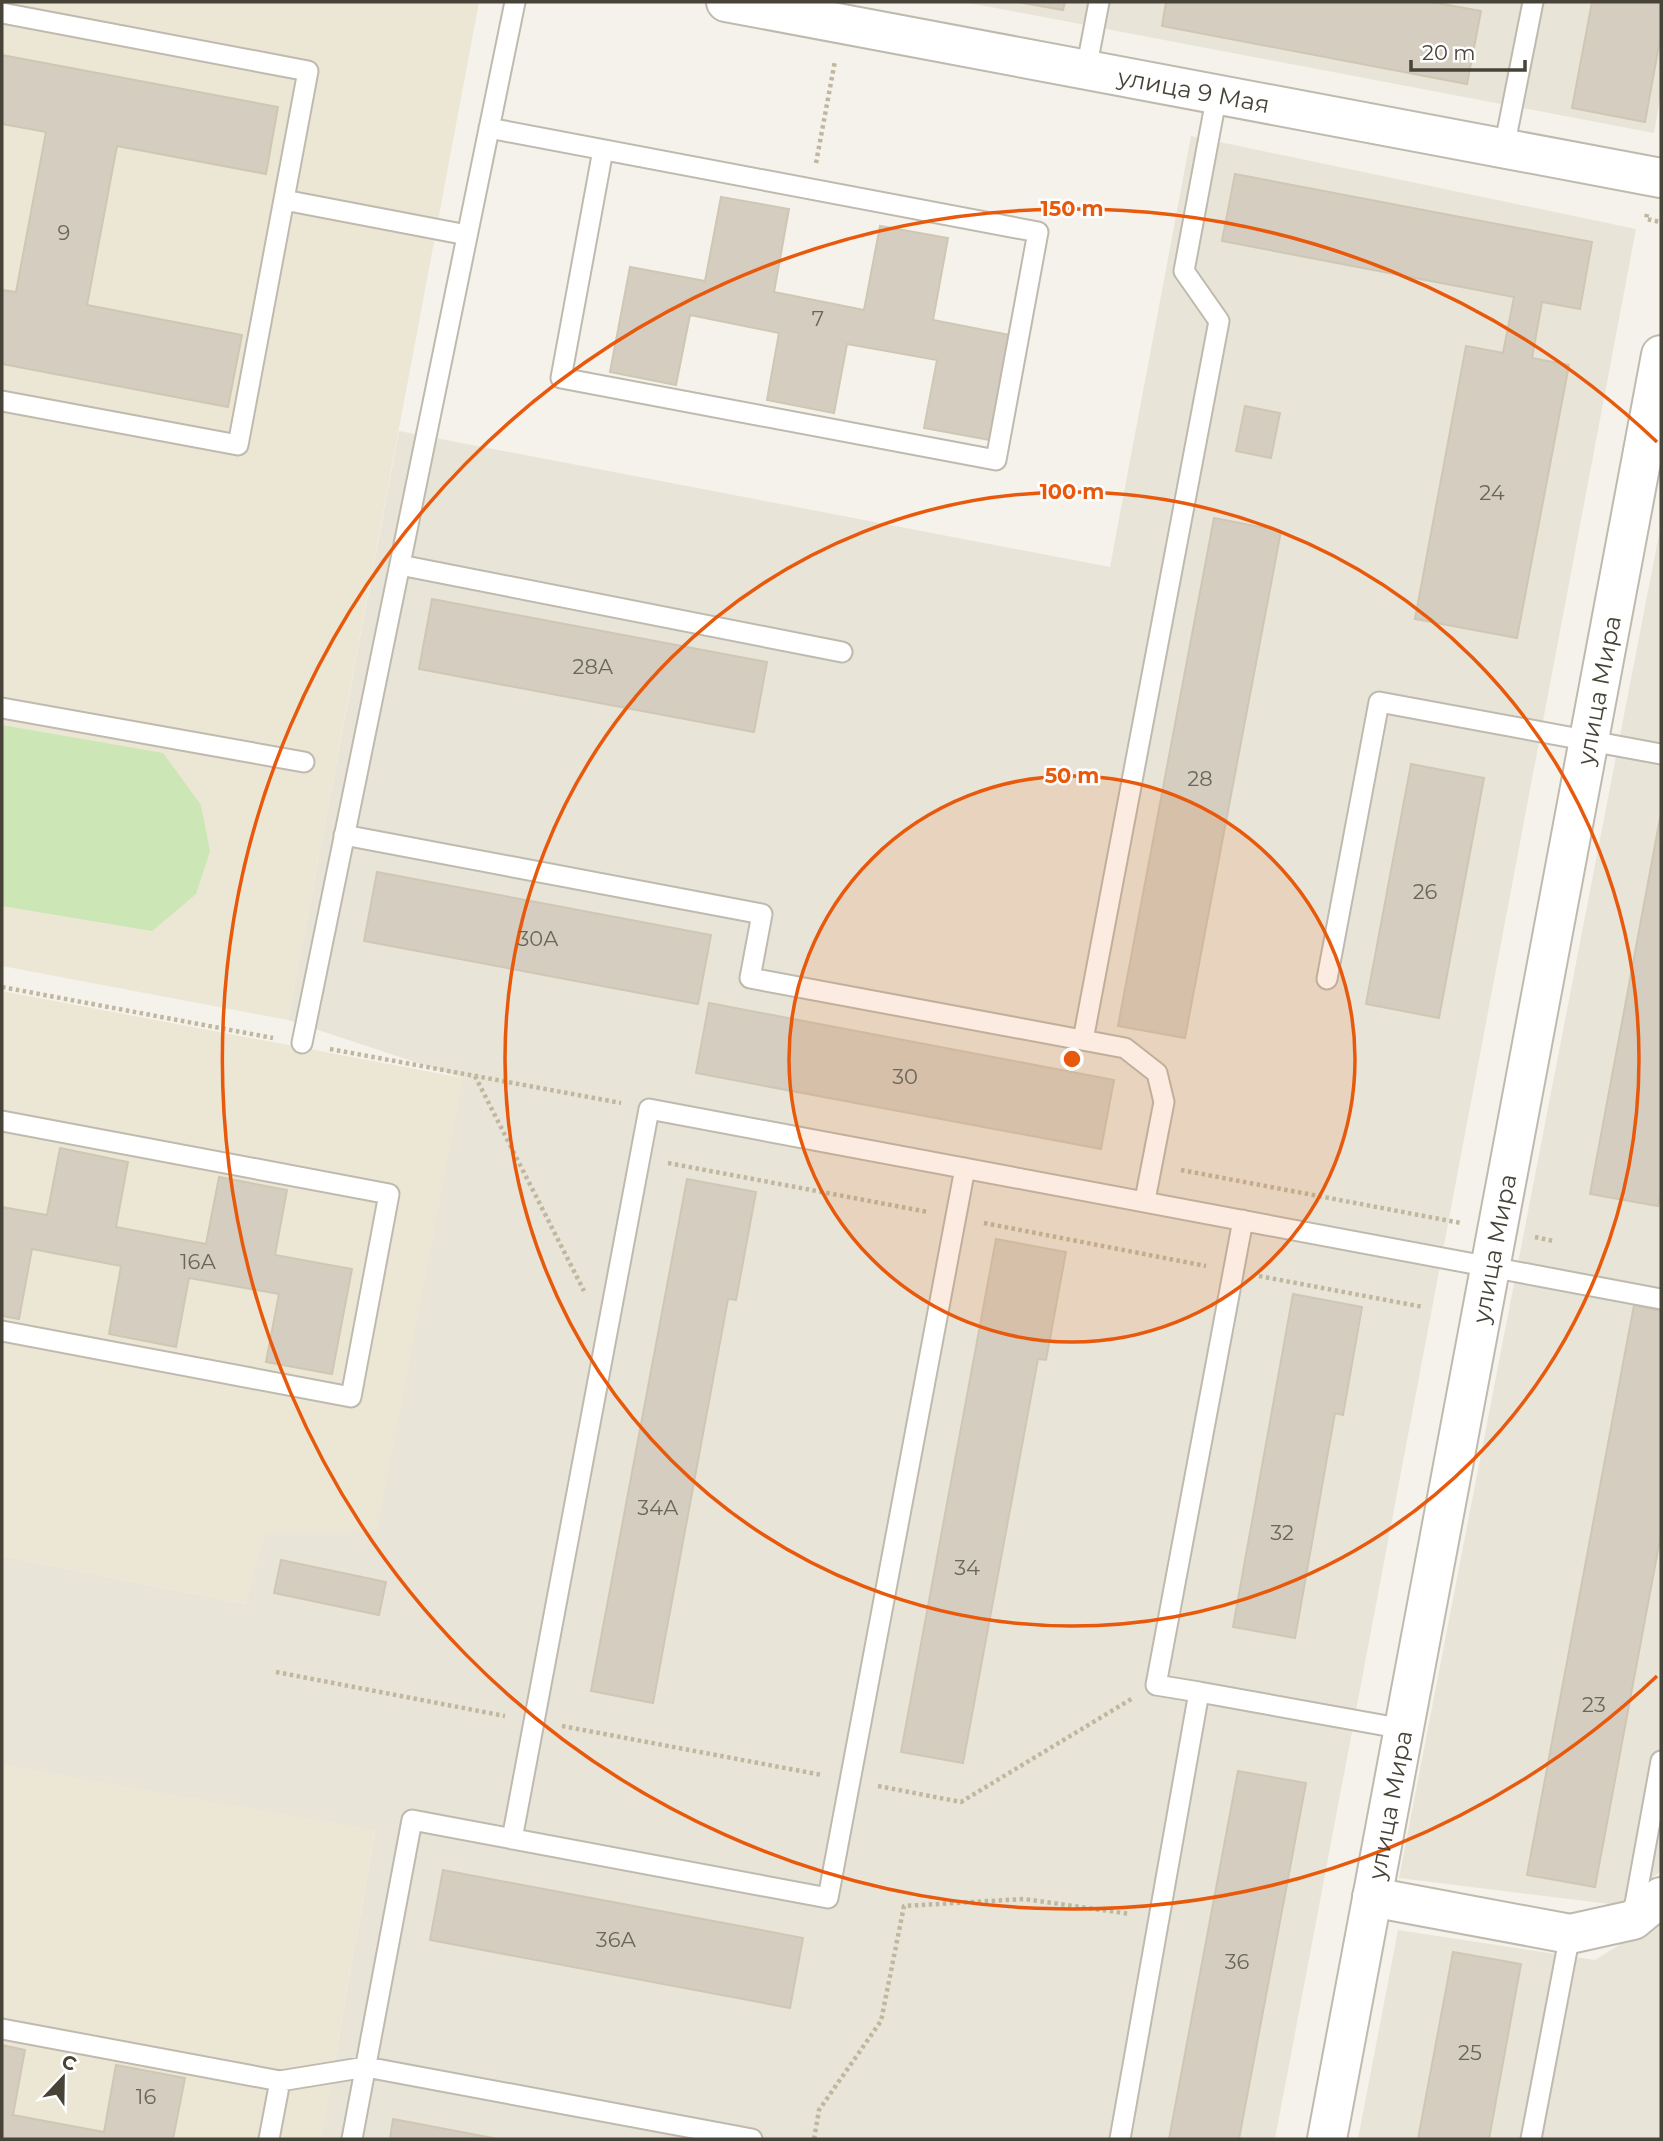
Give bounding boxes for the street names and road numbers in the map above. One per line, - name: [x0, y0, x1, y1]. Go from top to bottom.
- street label: улица 9 Мая: [1115, 61, 1272, 119]
- street label: улица Мира: [1570, 613, 1626, 768]
- street label: улица Мира: [1465, 1171, 1522, 1326]
- street label: улица Мира: [1361, 1728, 1418, 1883]

